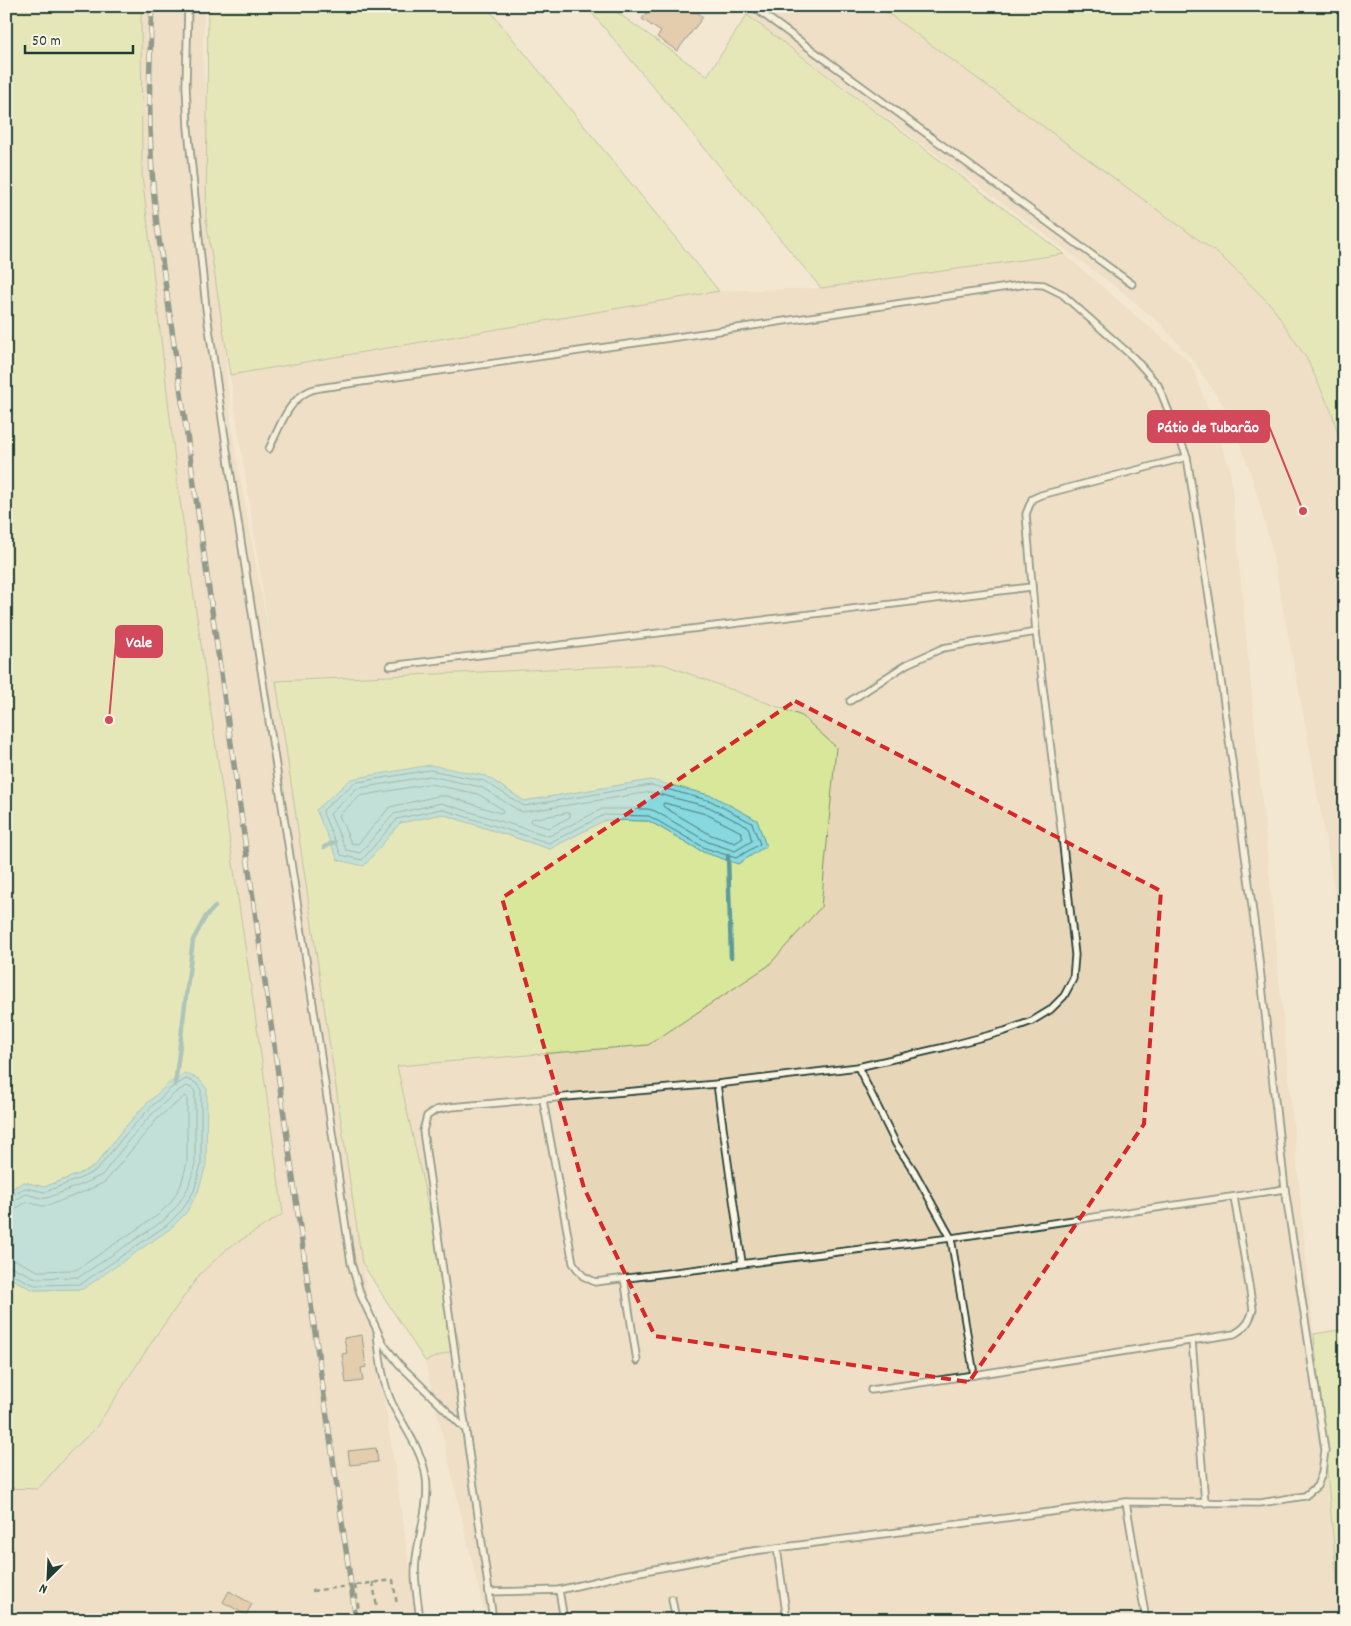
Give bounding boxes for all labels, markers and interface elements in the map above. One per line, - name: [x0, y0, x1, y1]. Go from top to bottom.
- scale bar: [25, 22, 132, 54]
- text: 50 m: [32, 31, 61, 53]
- callout: Pátio de Tubarão: [1148, 411, 1269, 442]
- text: Pátio de Tubarão: [1157, 417, 1259, 440]
- callout: Vale: [116, 626, 162, 657]
- text: Vale: [126, 632, 152, 655]
- north arrow: [22, 1554, 72, 1604]
- text: N: [36, 1577, 51, 1599]

